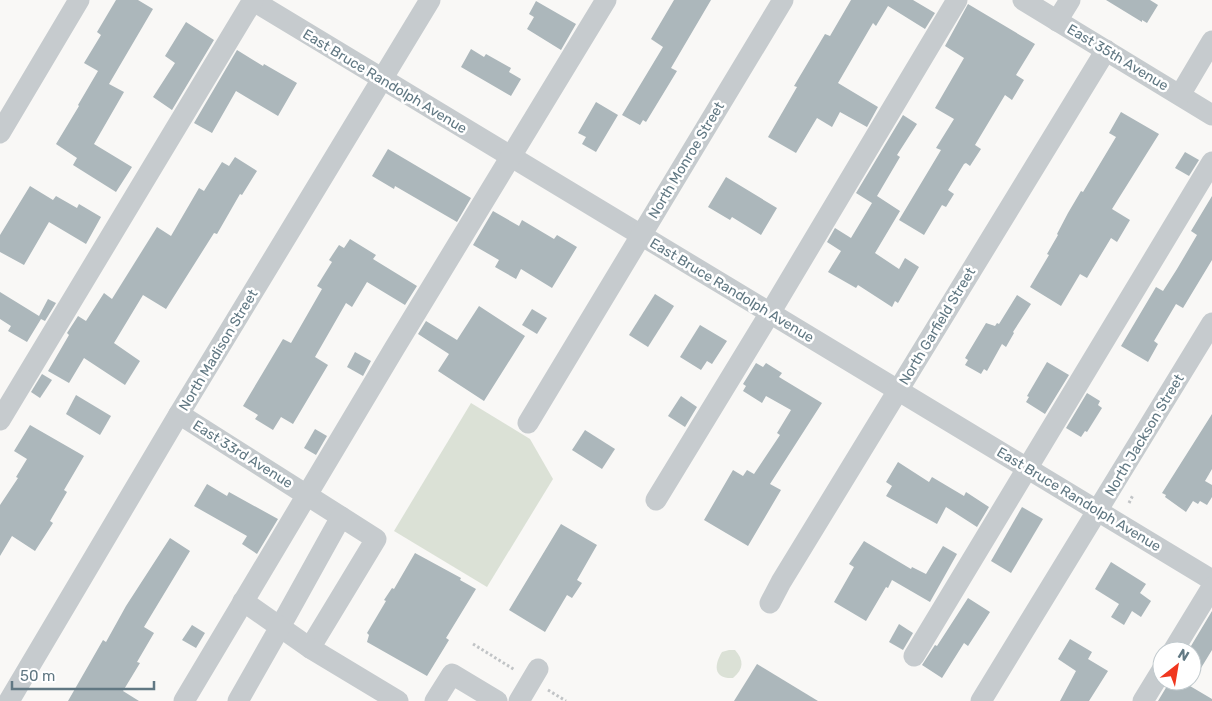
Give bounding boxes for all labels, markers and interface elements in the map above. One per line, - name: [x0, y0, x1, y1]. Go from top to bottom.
- street label: East 35th Avenue: [1064, 21, 1172, 94]
- street label: East Bruce Randolph Avenue: [300, 26, 470, 137]
- street label: North Monroe Street: [645, 98, 728, 222]
- street label: East Bruce Randolph Avenue: [647, 235, 817, 346]
- street label: North Garfield Street: [896, 264, 980, 388]
- street label: North Madison Street: [175, 286, 262, 414]
- street label: North Jackson Street: [1101, 371, 1188, 499]
- street label: East 33rd Avenue: [190, 417, 296, 492]
- street label: East Bruce Randolph Avenue: [994, 444, 1164, 555]
- north arrow: [1152, 641, 1202, 691]
- text: N: [1175, 645, 1192, 665]
- scale bar: [12, 658, 155, 690]
- text: 50 m: [20, 667, 55, 685]

